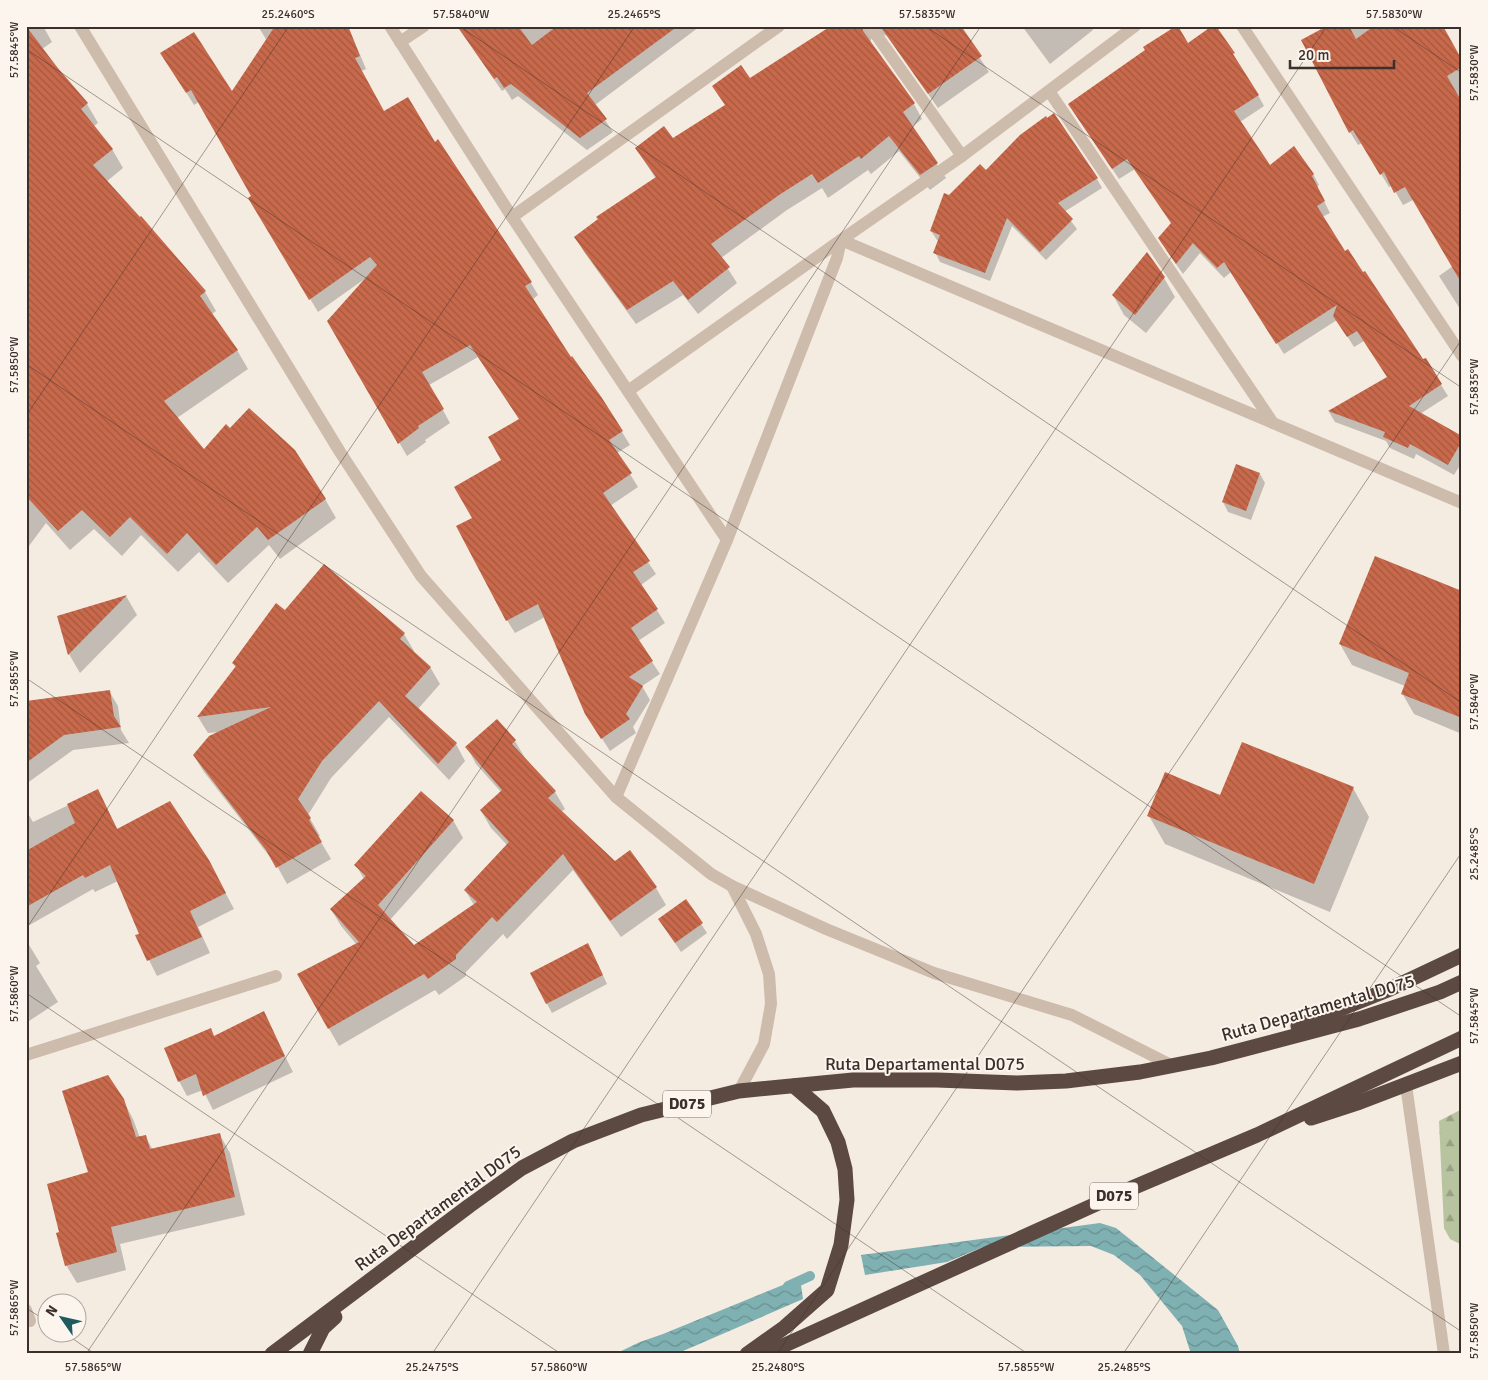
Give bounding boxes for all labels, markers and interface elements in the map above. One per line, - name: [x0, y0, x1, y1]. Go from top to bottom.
- text: 25.2460°S: [261, 7, 315, 22]
- text: 57.5840°W: [433, 7, 489, 22]
- text: 25.2465°S: [607, 7, 661, 22]
- text: 57.5835°W: [899, 7, 955, 22]
- text: 57.5830°W: [1366, 7, 1422, 22]
- text: 57.5845°W: [7, 22, 22, 78]
- scale bar: [1290, 38, 1394, 70]
- text: 57.5830°W: [1467, 45, 1482, 101]
- text: 20 m: [1298, 46, 1329, 64]
- text: 57.5850°W: [7, 337, 22, 393]
- text: 57.5835°W: [1467, 359, 1482, 415]
- text: 57.5855°W: [7, 651, 22, 707]
- text: 57.5840°W: [1467, 674, 1482, 730]
- text: 25.2485°S: [1467, 827, 1482, 881]
- text: 57.5860°W: [7, 966, 22, 1022]
- street label: Ruta Departamental D075: [1219, 970, 1417, 1046]
- text: 57.5845°W: [1467, 988, 1482, 1044]
- street label: Ruta Departamental D075: [825, 1053, 1025, 1075]
- road number: D075: [663, 1090, 711, 1118]
- street label: Ruta Departamental D075: [351, 1140, 525, 1276]
- road number: D075: [1090, 1182, 1138, 1210]
- text: 57.5865°W: [7, 1280, 22, 1336]
- north arrow: [38, 1292, 88, 1342]
- text: N: [42, 1302, 61, 1320]
- text: 57.5850°W: [1467, 1303, 1482, 1359]
- text: 57.5865°W: [65, 1360, 121, 1375]
- text: 25.2475°S: [405, 1360, 459, 1375]
- text: 57.5860°W: [531, 1360, 587, 1375]
- text: 25.2480°S: [751, 1360, 805, 1375]
- text: 57.5855°W: [998, 1360, 1054, 1375]
- text: 25.2485°S: [1097, 1360, 1151, 1375]

